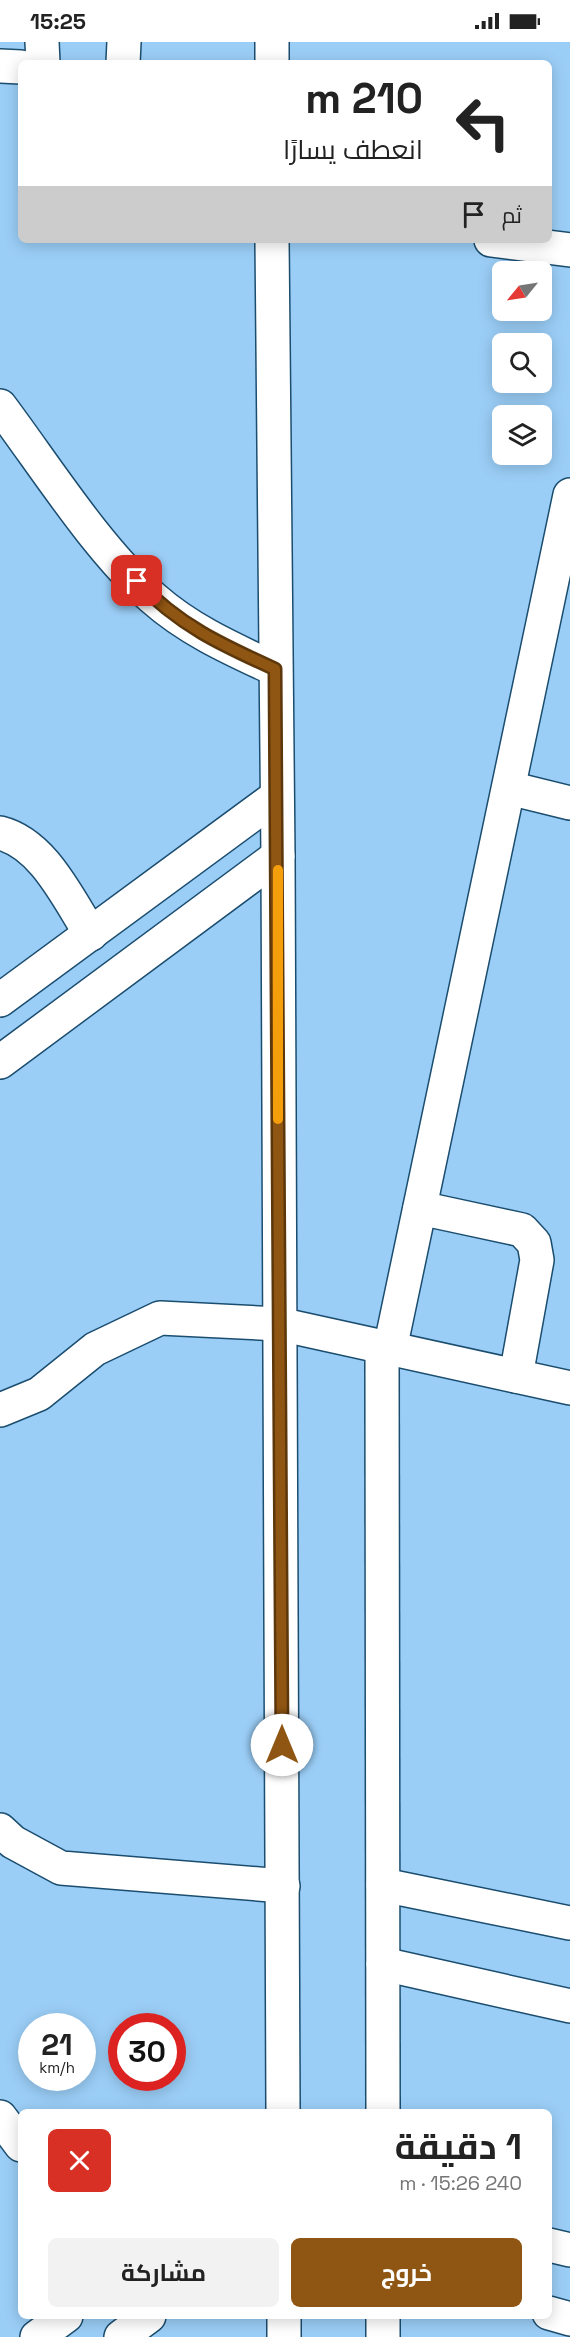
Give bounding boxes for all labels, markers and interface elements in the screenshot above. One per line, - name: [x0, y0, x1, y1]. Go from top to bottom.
- text: 15:25: [30, 7, 86, 35]
- text: 210 m: [305, 72, 423, 125]
- icon: left: [444, 84, 522, 162]
- text: انعطف يسارًا: [283, 132, 423, 167]
- icon: arrive: [457, 198, 490, 231]
- text: ثم: [502, 201, 522, 229]
- north arrow: [492, 261, 552, 321]
- map controls: [492, 261, 552, 465]
- button: search: [492, 333, 552, 393]
- button: layers: [492, 405, 552, 465]
- pin: [111, 555, 162, 606]
- icon: arrive: [120, 564, 153, 597]
- position arrow: [250, 1713, 314, 1777]
- speed limit sign: 30: [108, 2013, 186, 2091]
- text: 21: [41, 2025, 73, 2064]
- text: km/h: [39, 2058, 75, 2077]
- text: 1 دقيقة: [395, 2124, 522, 2170]
- button: close: [48, 2129, 111, 2192]
- text: 240 m · 15:26: [399, 2170, 522, 2196]
- button: مشاركة: [48, 2238, 279, 2307]
- button: خروج: [291, 2238, 522, 2307]

